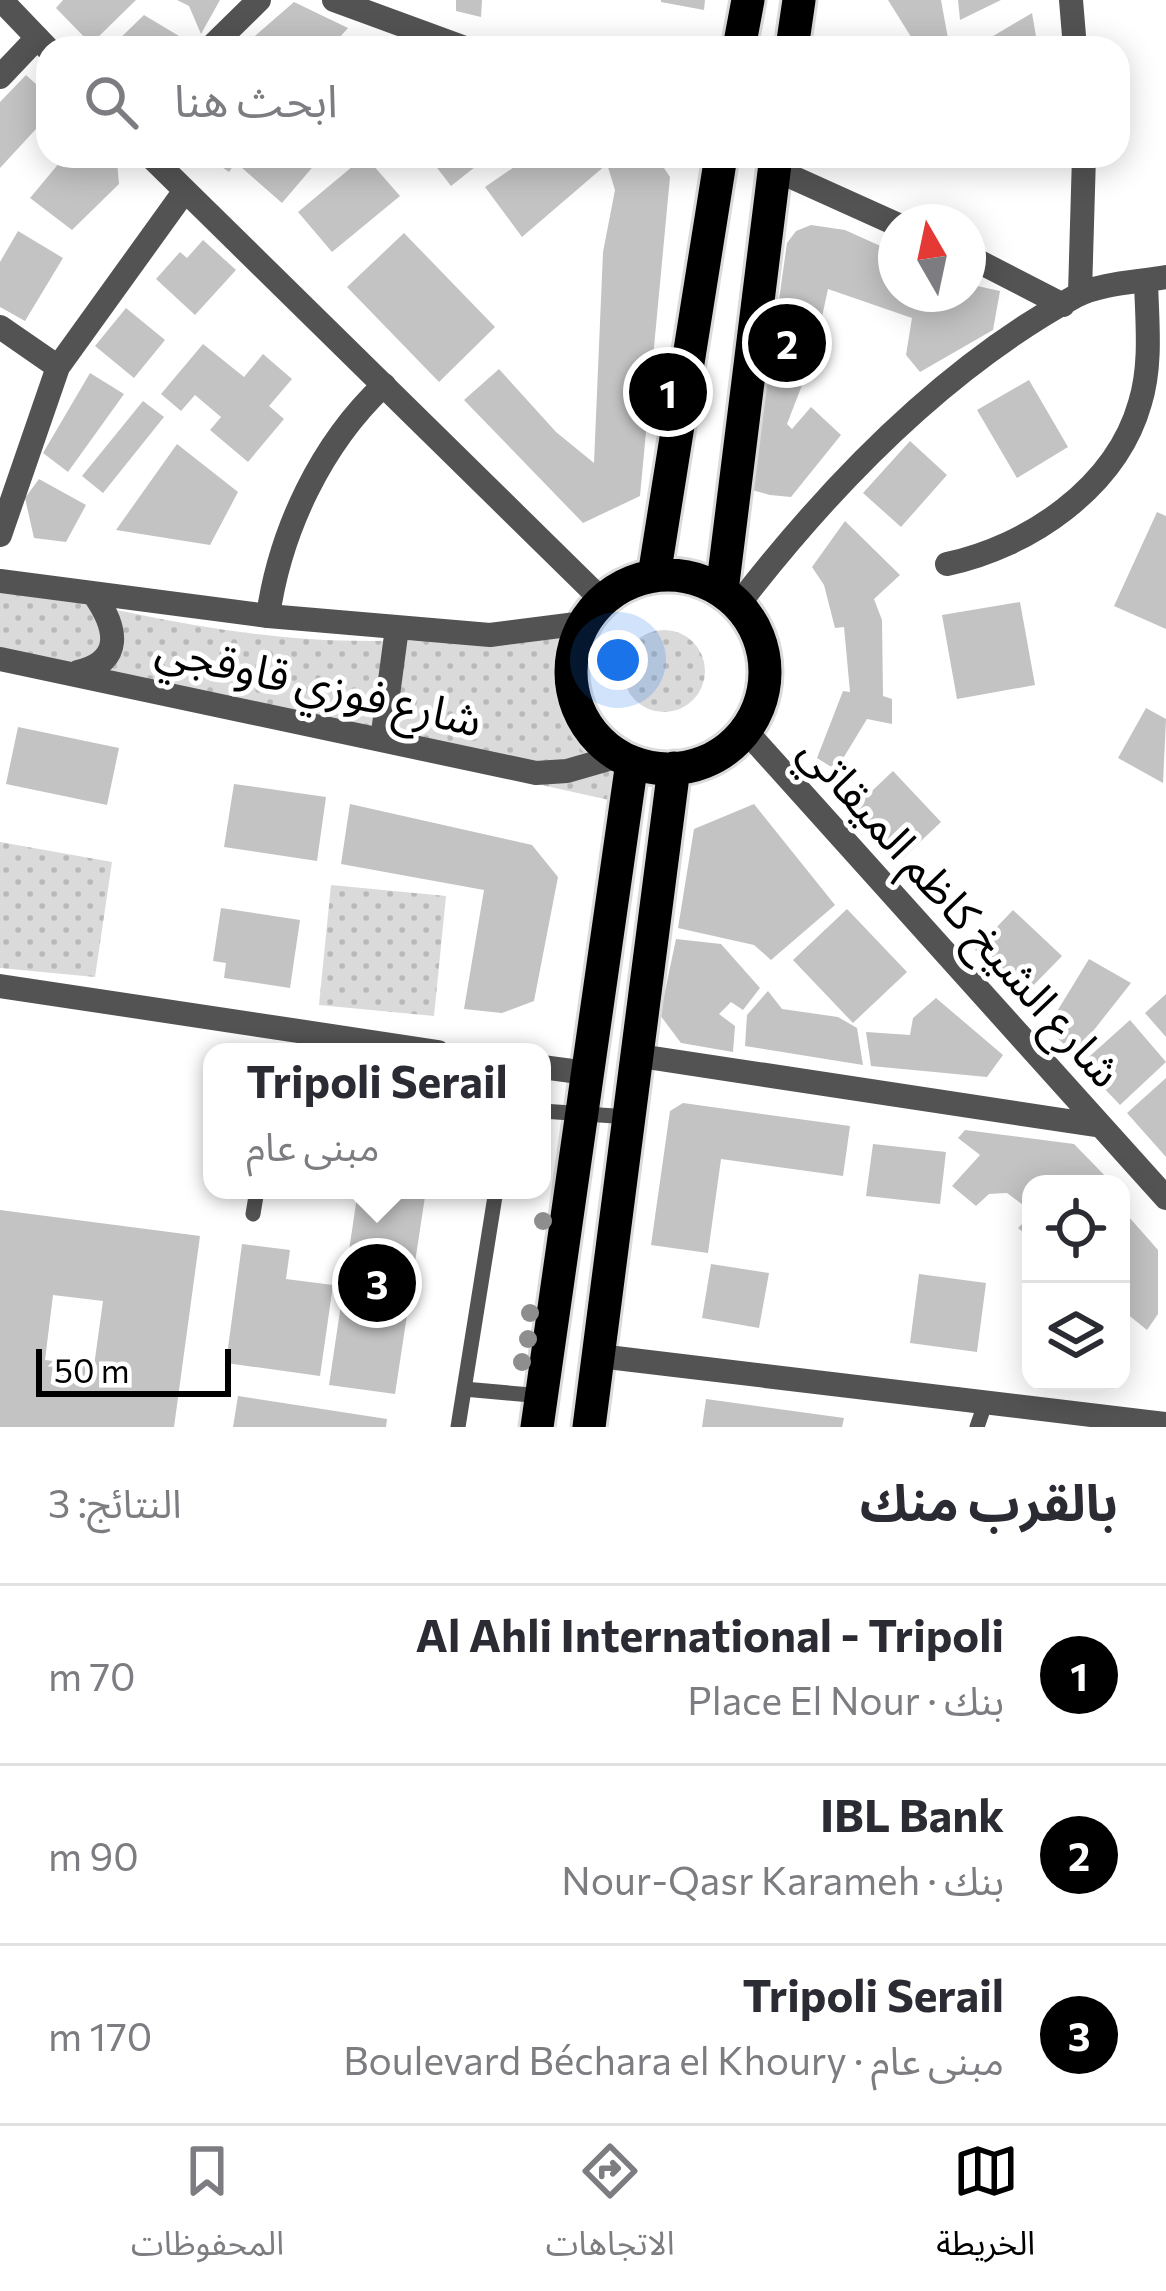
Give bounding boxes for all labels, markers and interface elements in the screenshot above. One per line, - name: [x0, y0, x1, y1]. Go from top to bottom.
- search box: [36, 36, 1130, 168]
- icon: search: [78, 69, 144, 135]
- text: ابحث هنا: [174, 71, 338, 126]
- north arrow: [878, 204, 986, 312]
- pin: 2: [748, 298, 826, 388]
- pin: 1: [629, 347, 707, 437]
- street label: شارع فوزي قاوقجي: [149, 617, 488, 755]
- your location: [588, 630, 648, 690]
- street label: شارع الشيخ كاظم الميقاتي: [783, 722, 1135, 1103]
- popup: [203, 1043, 551, 1199]
- text: Tripoli Serail: [246, 1052, 508, 1107]
- text: مبنى عام: [246, 1121, 379, 1169]
- map controls: [1022, 1175, 1130, 1391]
- button: locate: [1022, 1175, 1130, 1283]
- pin: 3: [338, 1238, 416, 1328]
- button: layers: [1022, 1283, 1130, 1391]
- scale bar: [36, 1343, 231, 1396]
- text: 50 m: [54, 1349, 130, 1390]
- text: بالقرب منك: [860, 1469, 1118, 1532]
- text: النتائج: 3: [48, 1478, 181, 1526]
- text: Al Ahli International - Tripoli: [416, 1606, 1004, 1661]
- text: 70 m: [48, 1651, 135, 1699]
- text: 1: [1070, 1651, 1088, 1699]
- text: بنك · Place El Nour: [687, 1675, 1004, 1723]
- text: IBL Bank: [820, 1786, 1004, 1841]
- text: 90 m: [48, 1831, 139, 1879]
- text: 2: [1068, 1831, 1090, 1879]
- text: بنك · Nour-Qasr Karameh: [561, 1855, 1004, 1903]
- text: Tripoli Serail: [742, 1966, 1004, 2021]
- text: 170 m: [48, 2011, 152, 2059]
- text: 3: [1068, 2011, 1090, 2059]
- text: مبنى عام · Boulevard Béchara el Khoury: [343, 2035, 1004, 2083]
- tab: المحفوظات: [131, 2138, 284, 2279]
- tab: الاتجاهات: [546, 2138, 675, 2279]
- tab: الخريطة: [936, 2138, 1035, 2279]

